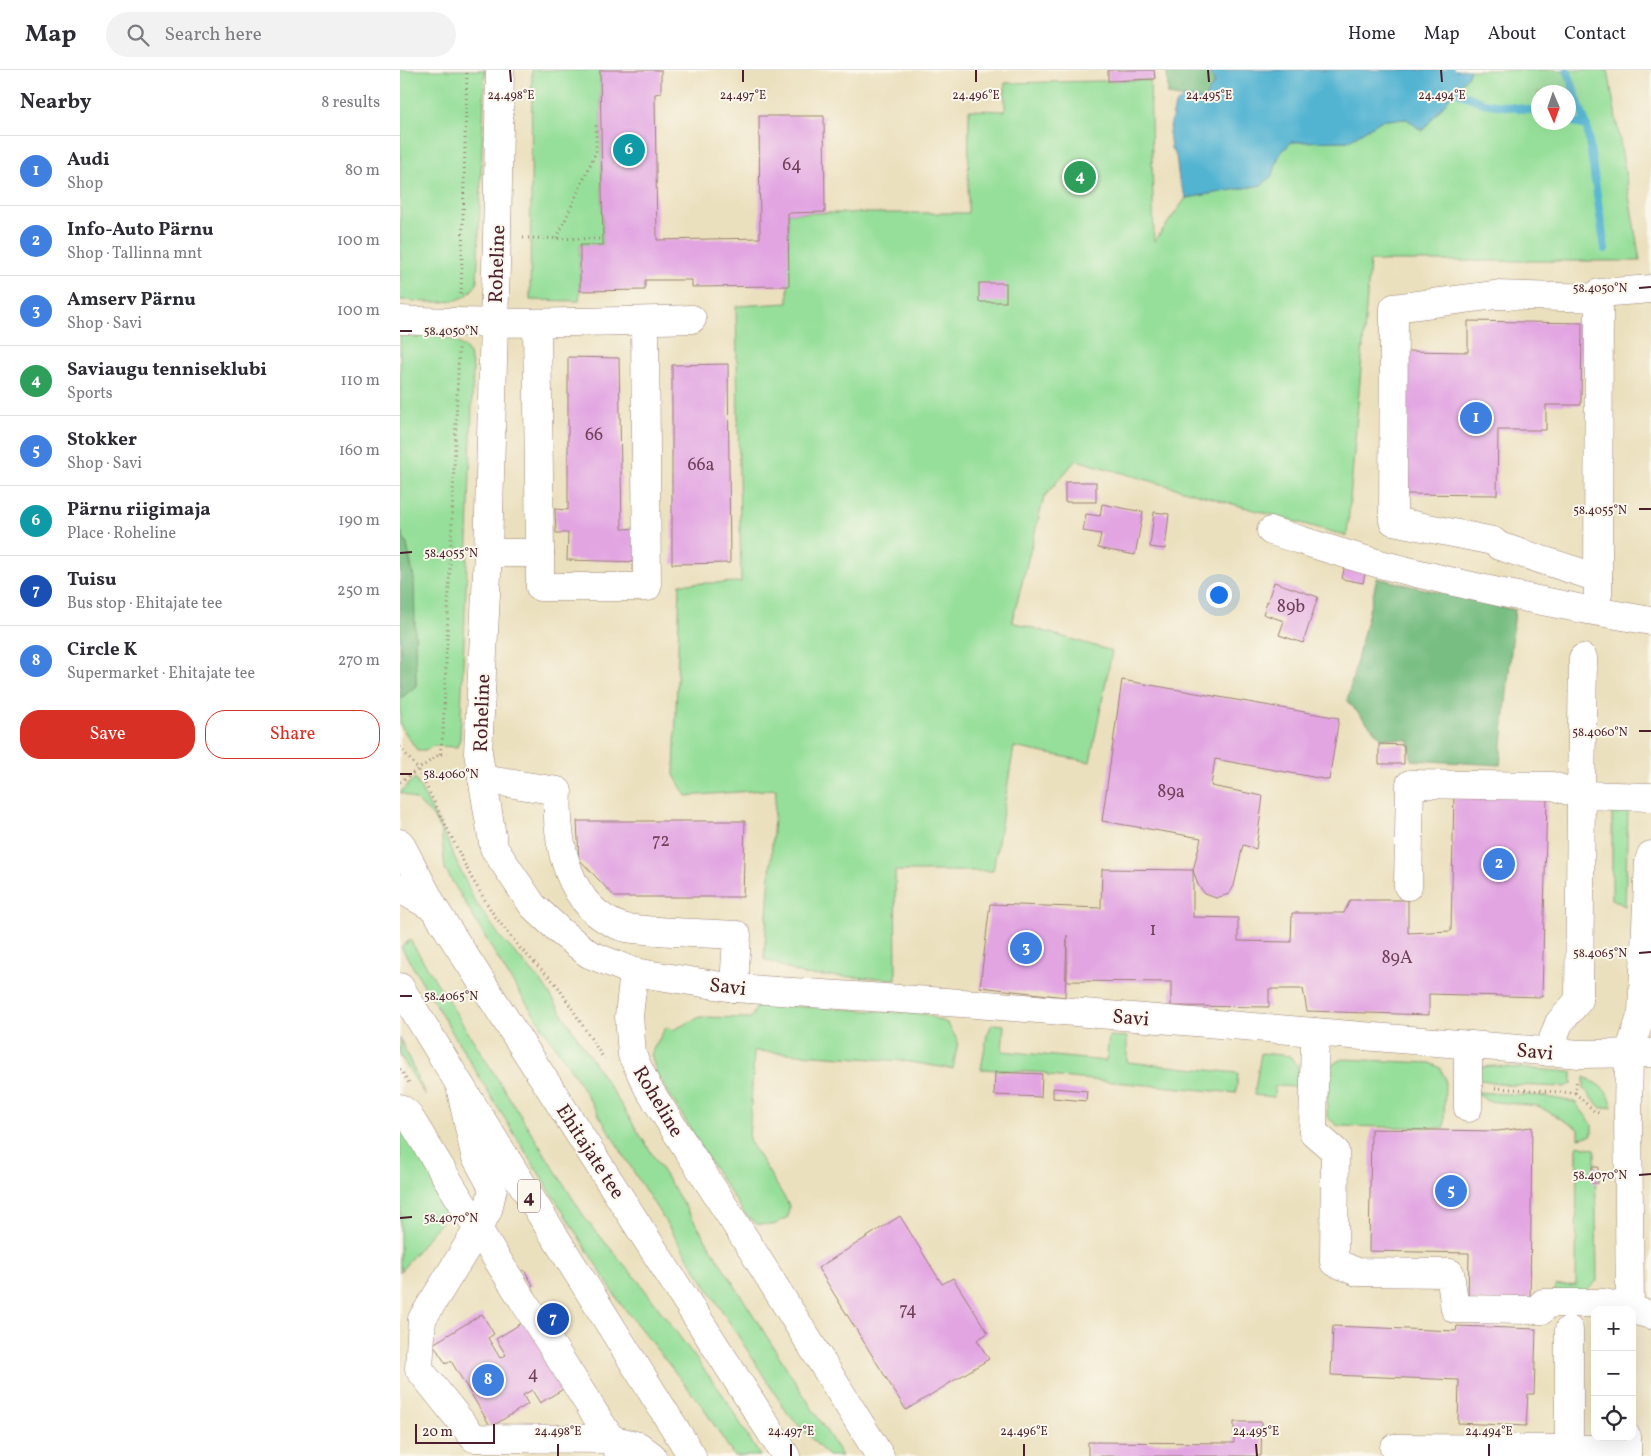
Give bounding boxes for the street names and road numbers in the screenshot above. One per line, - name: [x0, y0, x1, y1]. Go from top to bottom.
- street label: Roheline: [483, 224, 513, 304]
- street label: Roheline: [468, 673, 498, 753]
- street label: Savi: [708, 972, 748, 1004]
- street label: Savi: [1111, 1003, 1150, 1035]
- street label: Savi: [1515, 1037, 1554, 1069]
- street label: Roheline: [625, 1061, 690, 1143]
- street label: Ehitajate tee: [548, 1099, 631, 1205]
- road number: 4: [518, 1180, 540, 1212]

